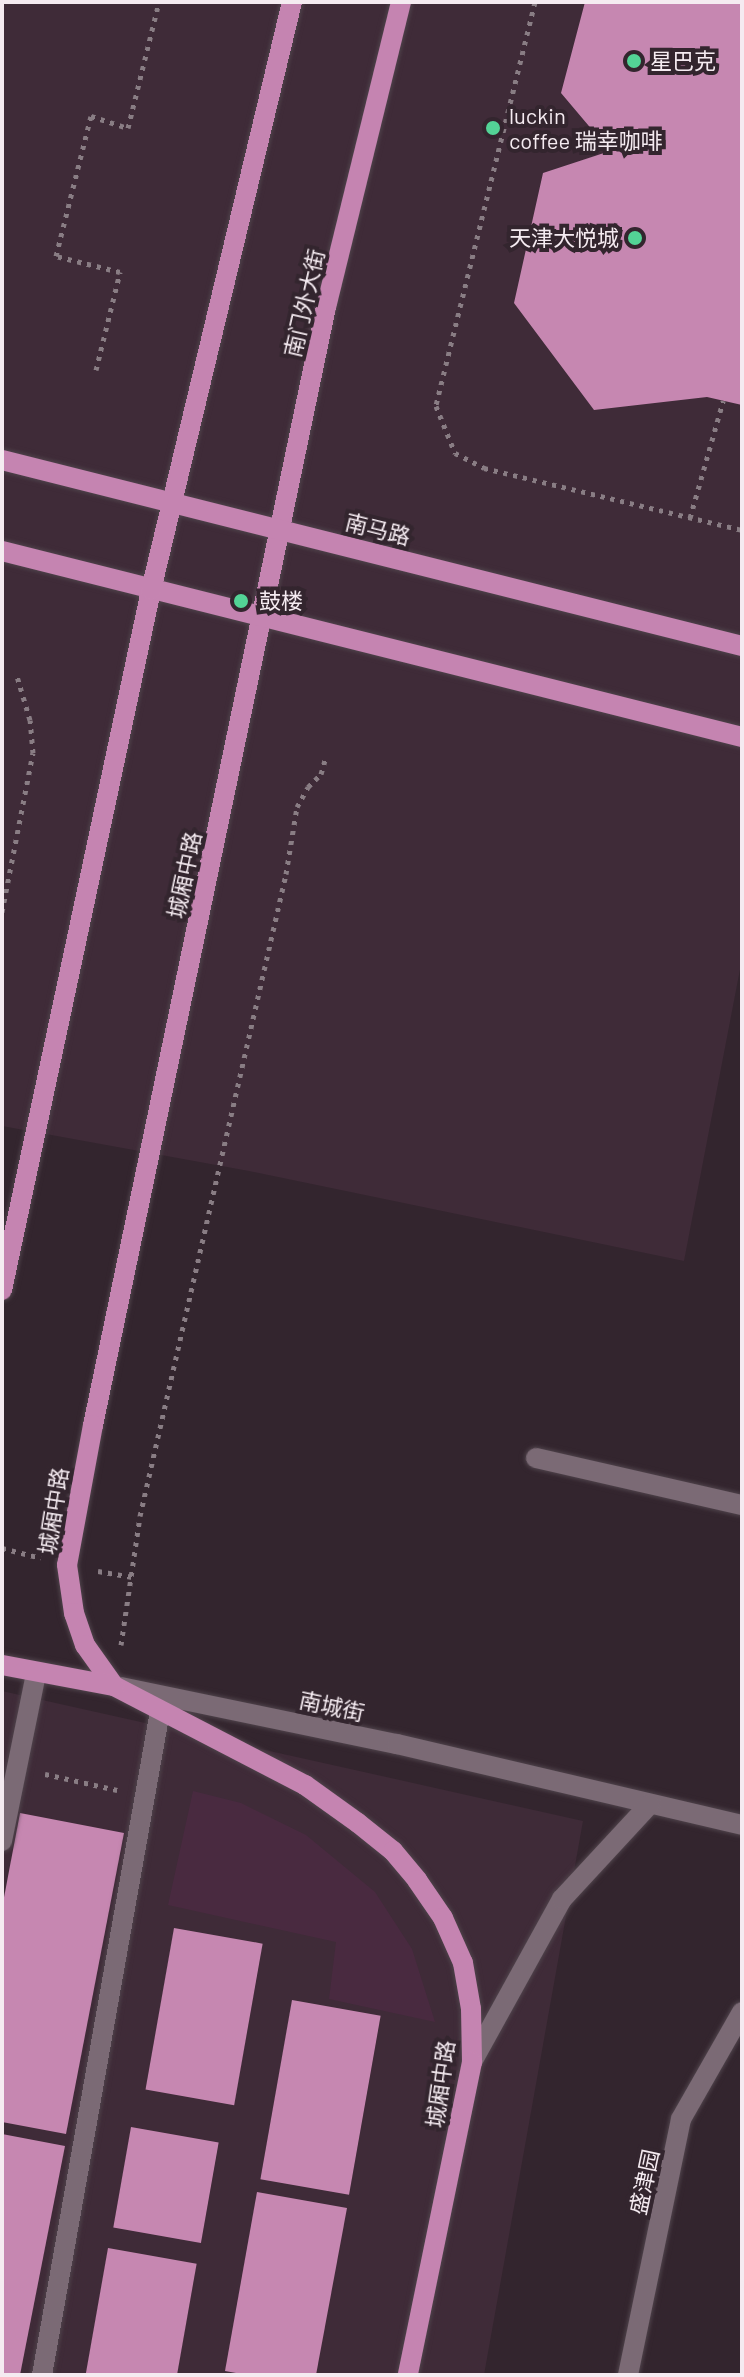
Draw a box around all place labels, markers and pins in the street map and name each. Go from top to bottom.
place label: 星巴克 [650,48,716,74]
marker: 星巴克 [625,52,643,70]
place label: luckin coffee 瑞幸咖啡 [509,102,663,154]
marker: luckin coffee 瑞幸咖啡 [484,119,502,137]
place label: 天津大悦城 [509,225,619,251]
marker: 天津大悦城 [626,229,644,247]
place label: 鼓楼 [259,588,303,614]
marker: 鼓楼 [230,590,252,612]

